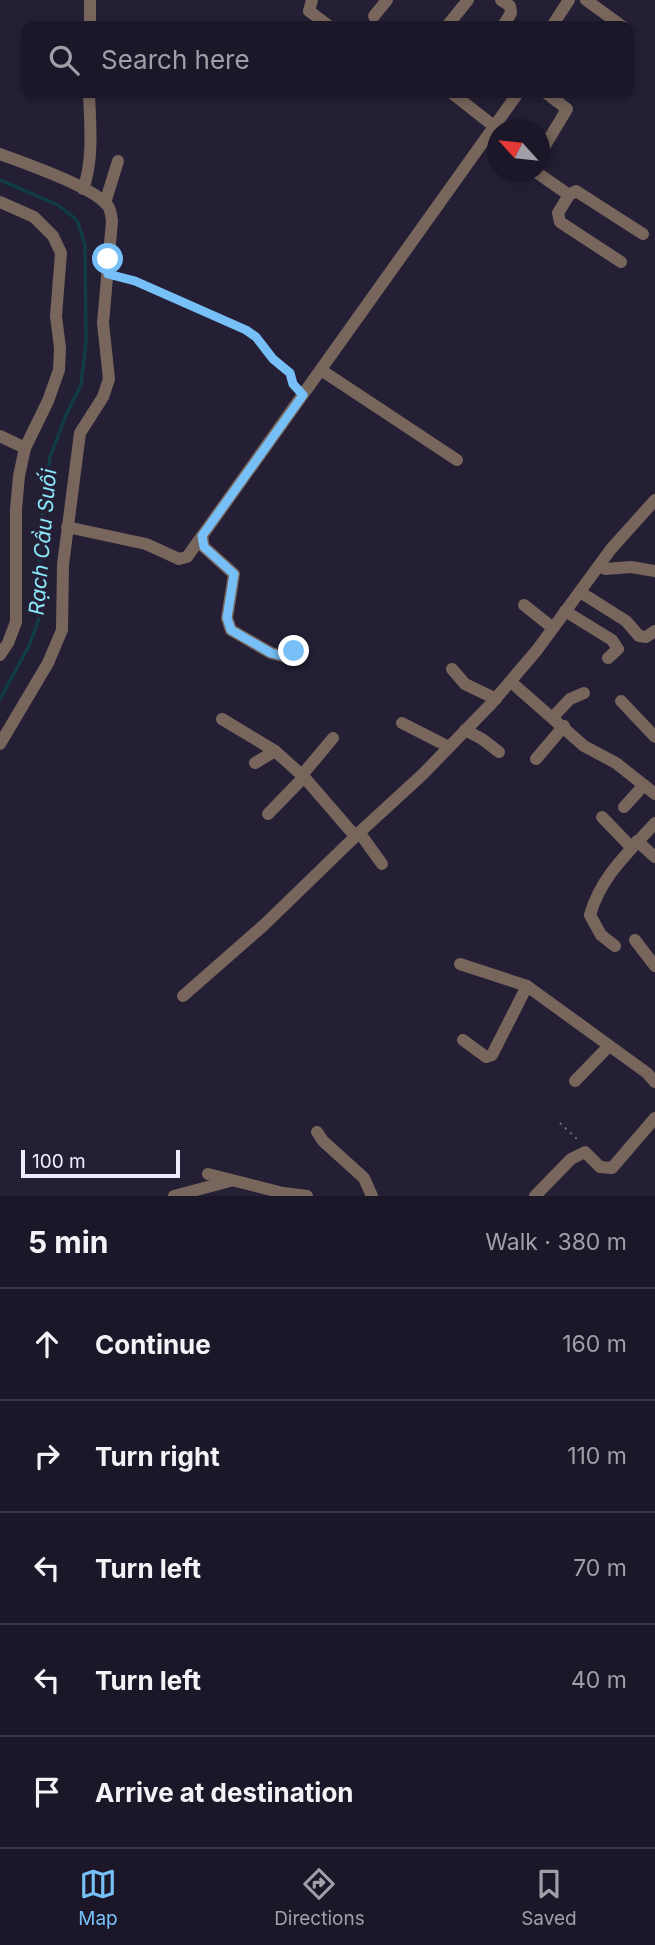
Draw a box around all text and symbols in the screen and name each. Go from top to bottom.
search box [21,21,634,98]
icon: search [45,41,83,79]
text: Search here [101,44,250,75]
north arrow [487,119,550,182]
route start [92,243,123,274]
water label: Rạch Cầu Suối [24,467,61,616]
route end [278,635,309,666]
scale bar [21,1147,180,1179]
text: 100 m [32,1150,86,1173]
text: 5 min [28,1224,108,1260]
text: Walk · 380 m [485,1228,627,1256]
icon: ahead [28,1325,66,1363]
text: Continue [95,1329,211,1360]
text: 160 m [562,1330,627,1358]
icon: right [28,1437,66,1475]
text: Turn right [95,1441,220,1472]
text: 110 m [567,1442,627,1470]
icon: left [28,1549,66,1587]
text: Turn left [95,1553,201,1584]
text: 70 m [573,1554,627,1582]
icon: left [28,1661,66,1699]
text: Turn left [95,1665,201,1696]
text: 40 m [571,1666,627,1694]
icon: arrive [28,1773,66,1811]
text: Arrive at destination [95,1777,354,1808]
tab: Map [78,1865,118,1930]
tab: Directions [274,1865,365,1930]
tab: Saved [521,1865,577,1930]

